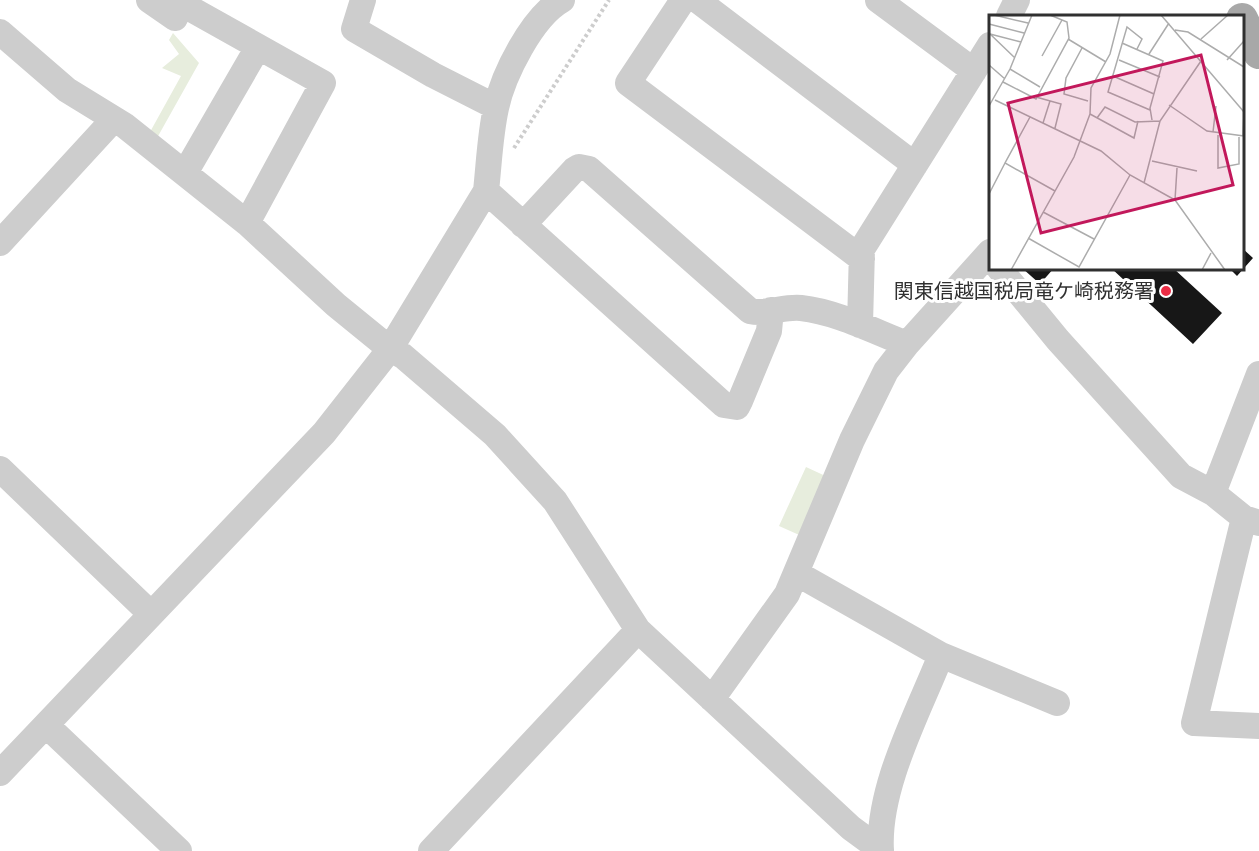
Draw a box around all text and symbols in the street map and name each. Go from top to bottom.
inset map [989,15,1244,270]
place label: 関東信越国税局竜ケ崎税務署 [894,279,1154,303]
marker: 関東信越国税局竜ケ崎税務署 [1159,284,1173,298]

